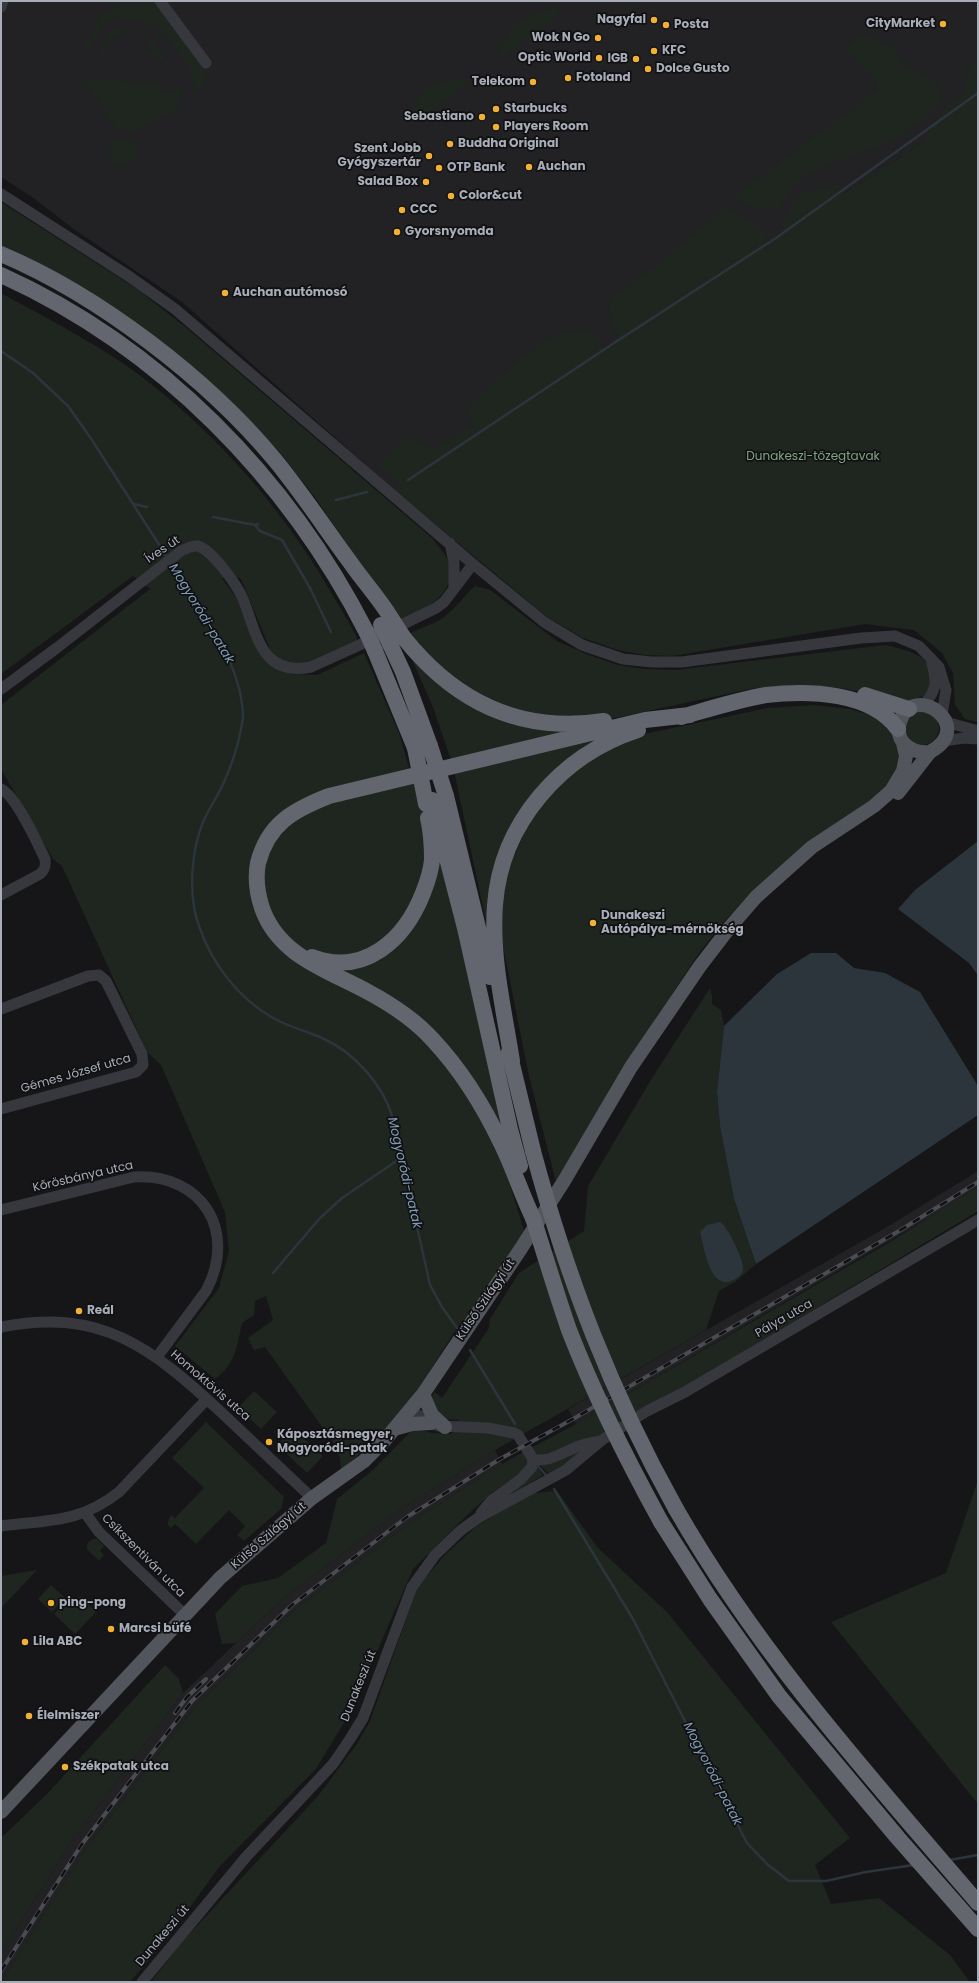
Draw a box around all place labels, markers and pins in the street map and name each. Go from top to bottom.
place label: Nagyfal [597,13,646,27]
marker: Nagyfal [649,15,659,25]
place label: CityMarket [866,17,935,31]
place label: Posta [674,18,709,32]
marker: CityMarket [938,19,948,29]
marker: Posta [661,20,671,30]
place label: Wok N Go [531,31,590,45]
marker: Wok N Go [593,33,603,43]
place label: KFC [662,44,686,58]
marker: KFC [649,46,659,56]
place label: Optic World [518,51,591,65]
place label: IGB [607,52,628,66]
marker: Optic World [594,53,604,63]
marker: IGB [631,54,641,64]
place label: Dolce Gusto [656,62,730,76]
marker: Dolce Gusto [643,64,653,74]
place label: Fotoland [576,71,631,85]
marker: Fotoland [563,73,573,83]
place label: Telekom [472,75,525,89]
marker: Telekom [528,77,538,87]
place label: Starbucks [504,102,567,116]
marker: Starbucks [491,104,501,114]
place label: Sebastiano [404,110,474,124]
marker: Sebastiano [477,112,487,122]
place label: Players Room [504,120,588,134]
marker: Players Room [491,122,501,132]
place label: Buddha Original [458,137,559,151]
marker: Buddha Original [445,139,455,149]
place label: Szent Jobb Gyógyszertár [338,142,421,170]
marker: Szent Jobb Gyógyszertár [424,151,434,161]
place label: Auchan [537,160,586,174]
place label: OTP Bank [447,161,505,175]
marker: Auchan [524,162,534,172]
marker: OTP Bank [434,163,444,173]
place label: Salad Box [357,175,418,189]
marker: Salad Box [421,177,431,187]
place label: Color&cut [459,189,522,203]
marker: Color&cut [446,191,456,201]
place label: CCC [410,203,437,217]
marker: CCC [397,205,407,215]
place label: Gyorsnyomda [405,225,494,239]
marker: Gyorsnyomda [392,227,402,237]
place label: Auchan autómosó [233,286,348,300]
marker: Auchan autómosó [220,288,230,298]
place label: Dunakeszi Autópálya-mérnökség [601,909,744,937]
marker: Dunakeszi Autópálya-mérnökség [588,918,598,928]
place label: Reál [87,1304,114,1318]
marker: Reál [74,1306,84,1316]
place label: Káposztásmegyer, Mogyoródi-patak [277,1428,393,1456]
marker: Káposztásmegyer, Mogyoródi-patak [264,1437,274,1447]
place label: ping-pong [59,1596,126,1610]
marker: ping-pong [46,1598,56,1608]
place label: Marcsi büfé [119,1622,191,1636]
marker: Marcsi büfé [106,1624,116,1634]
place label: Lila ABC [33,1635,82,1649]
marker: Lila ABC [20,1637,30,1647]
place label: Élelmiszer [37,1709,99,1723]
marker: Élelmiszer [24,1711,34,1721]
place label: Székpatak utca [73,1760,169,1774]
marker: Székpatak utca [60,1762,70,1772]

